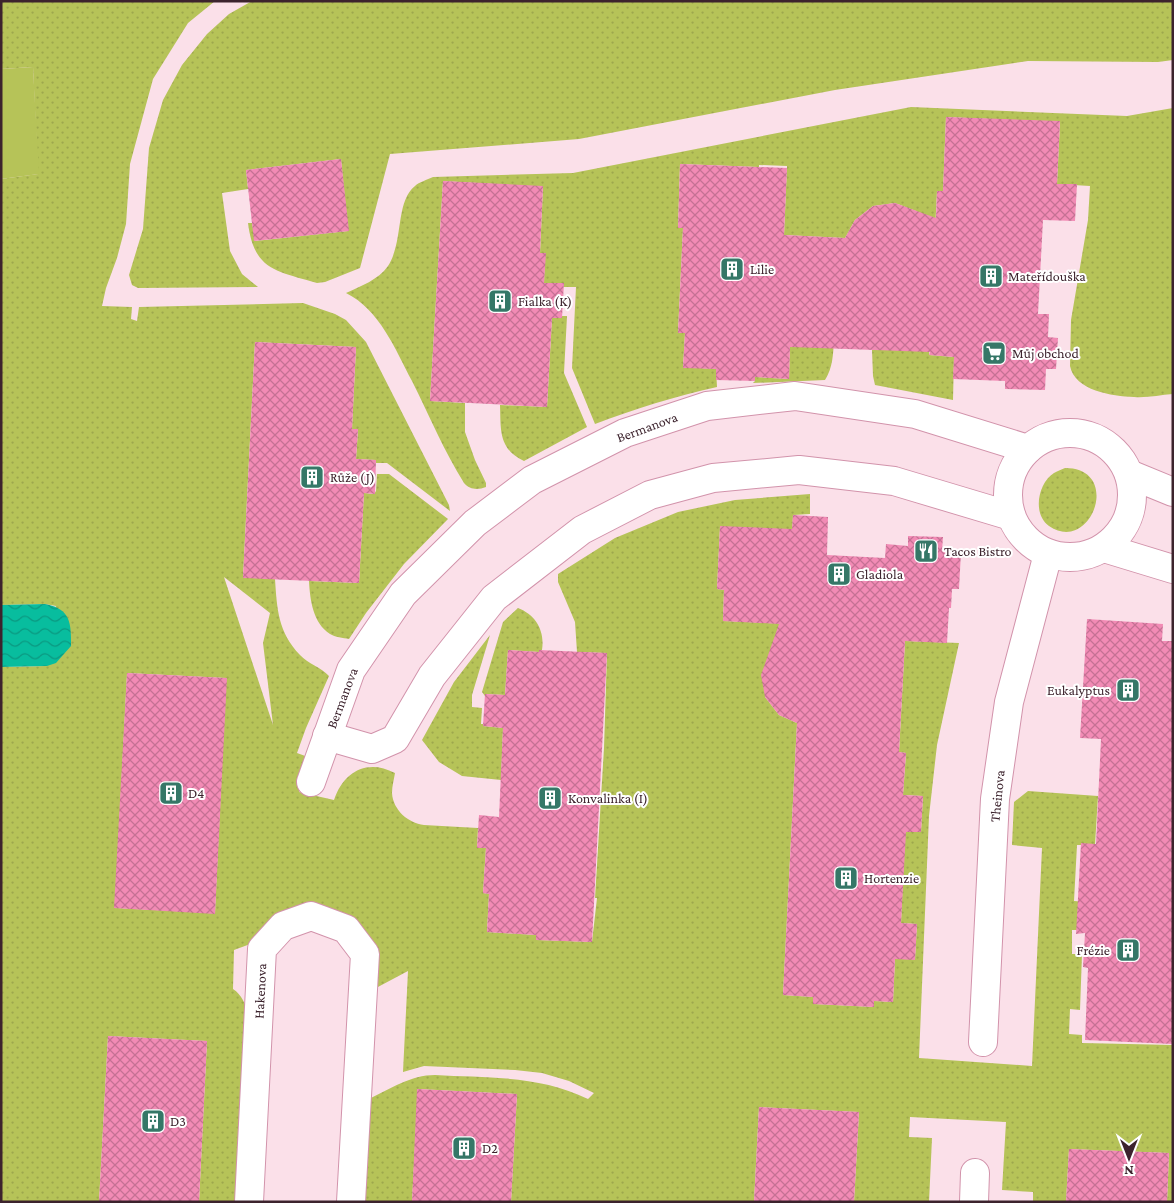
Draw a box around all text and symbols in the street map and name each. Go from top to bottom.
building icon: Lilie [719,256,745,282]
place label: Lilie [750,261,774,277]
building icon: Mateřídouška [978,263,1004,289]
place label: Mateřídouška [1008,268,1086,284]
building icon: Fialka (K) [487,288,513,314]
place label: Fialka (K) [518,293,572,310]
supermarket icon: Můj obchod [981,340,1007,366]
place label: Můj obchod [1012,345,1079,362]
street label: Bermanova [614,408,680,445]
building icon: Růže (J) [299,464,325,490]
place label: Růže (J) [330,469,375,486]
restaurant icon: Tacos Bistro [913,538,939,564]
place label: Tacos Bistro [944,543,1012,559]
building icon: Gladiola [826,561,852,587]
place label: Gladiola [856,566,904,582]
street label: Bermanova [323,665,361,731]
building icon: Eukalyptus [1115,677,1141,703]
place label: Eukalyptus [1047,682,1110,698]
street label: Theinova [986,769,1008,823]
building icon: D4 [158,780,184,806]
place label: D4 [188,785,204,801]
building icon: Konvalinka (I) [537,785,563,811]
place label: Konvalinka (I) [568,790,648,807]
building icon: Hortenzie [833,865,859,891]
place label: Hortenzie [864,870,919,886]
building icon: Frézie [1115,937,1141,963]
place label: Frézie [1077,942,1110,958]
street label: Hakenova [251,962,269,1019]
building icon: D3 [140,1108,166,1134]
place label: D3 [170,1113,186,1129]
north arrow [1104,1133,1154,1183]
building icon: D2 [451,1135,477,1161]
place label: D2 [482,1140,498,1156]
text: N [1124,1163,1134,1179]

